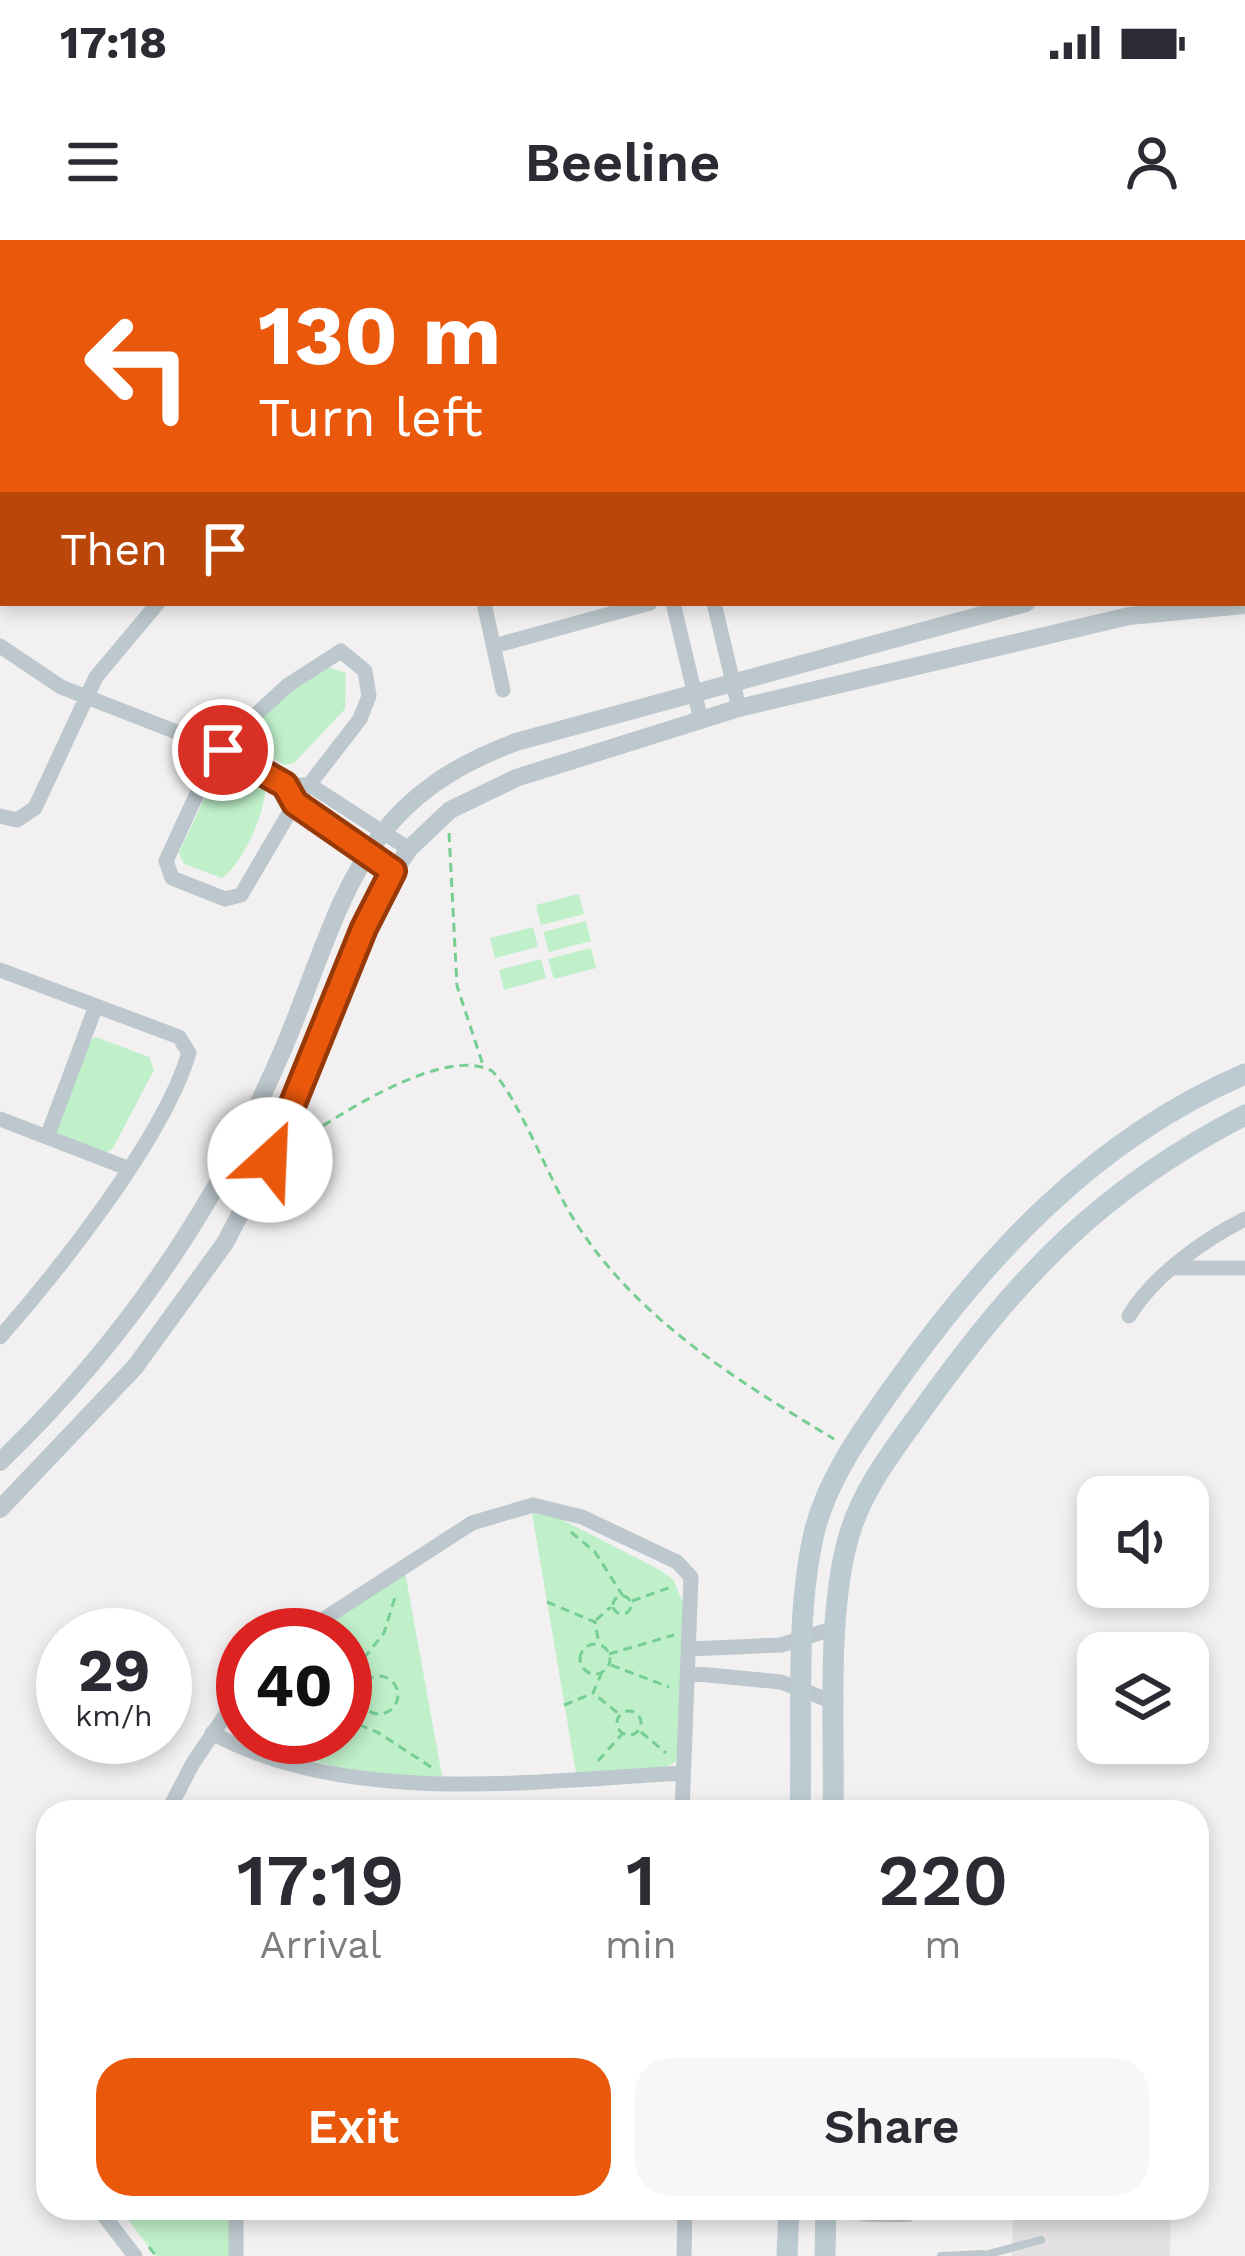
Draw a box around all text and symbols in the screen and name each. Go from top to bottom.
text: 17:18 [60,16,167,69]
icon: menu [60,129,126,195]
icon: person [1119,129,1185,195]
text: Beeline [525,131,720,194]
text: 130 m [258,286,501,384]
icon: left [60,288,216,444]
text: Turn left [258,386,483,449]
icon: arrive [192,516,258,582]
text: Then [60,523,168,576]
pin [172,699,274,801]
icon: arrive [190,717,256,783]
position arrow [207,1097,333,1223]
map controls [1077,1476,1209,1764]
button: sound [1077,1476,1209,1608]
speed limit sign: 40 [216,1608,372,1764]
button: layers [1077,1632,1209,1764]
text: 29 [78,1635,150,1706]
text: km/h [75,1698,153,1733]
text: 17:19 [237,1838,404,1922]
text: 1 [626,1838,656,1922]
text: 220 [877,1838,1008,1922]
text: Arrival [260,1922,381,1967]
text: min [605,1922,677,1967]
text: m [924,1922,961,1967]
button: Exit [96,2058,611,2196]
button: Share [635,2058,1149,2196]

